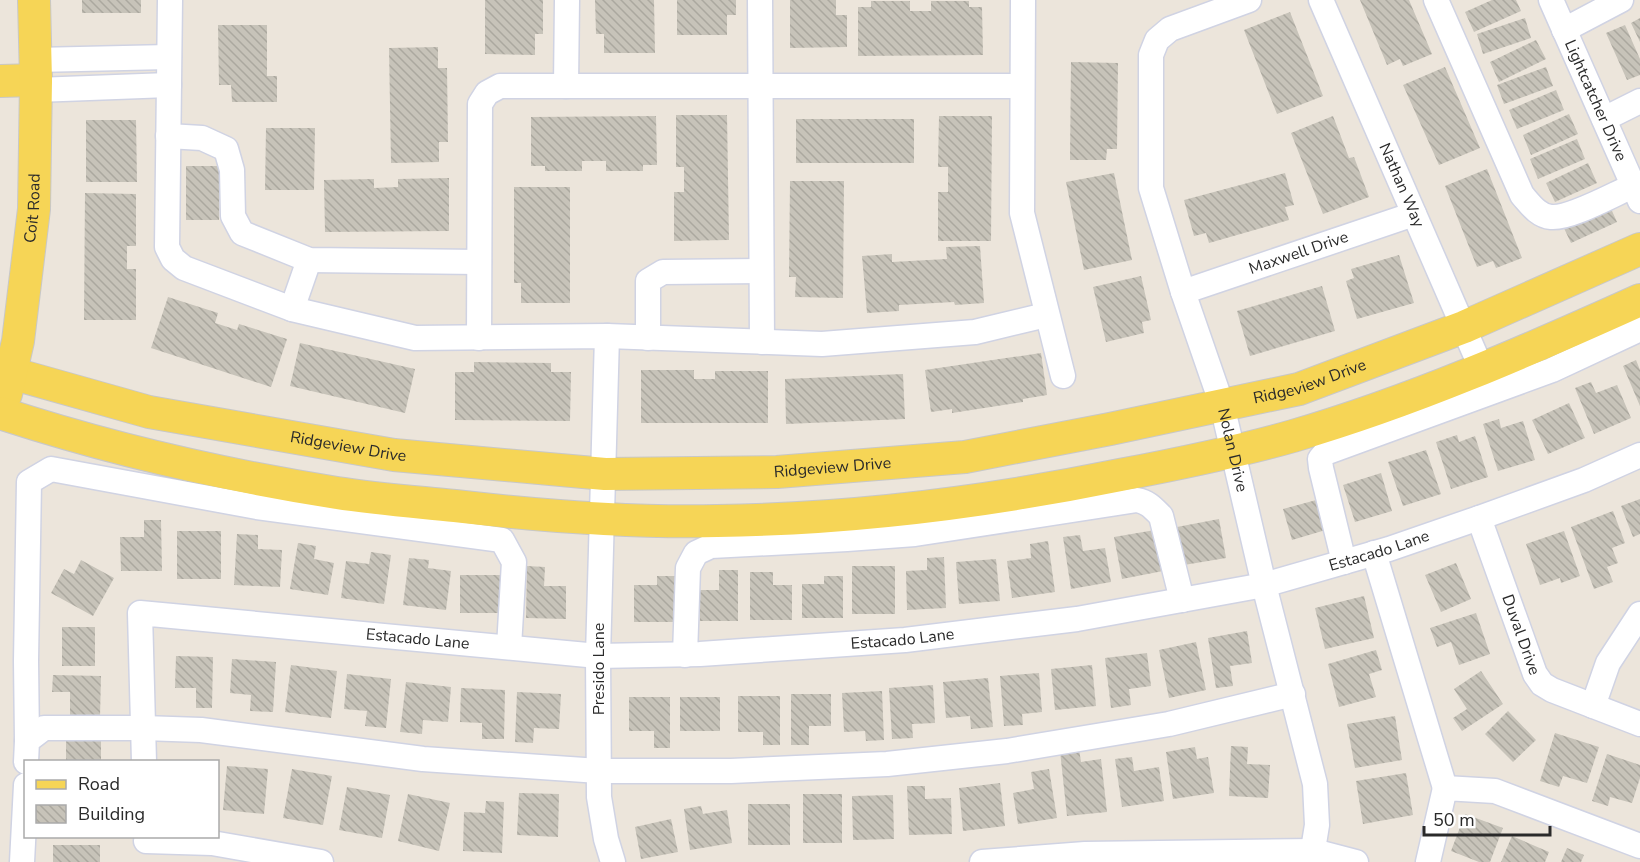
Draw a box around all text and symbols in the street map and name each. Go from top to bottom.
street label: Lightcatcher Drive [1559,36,1632,165]
street label: Nathan Way [1374,140,1430,232]
street label: Coit Road [19,173,46,244]
street label: Maxwell Drive [1246,226,1351,280]
street label: Ridgeview Drive [1251,354,1369,409]
street label: Nolan Drive [1212,406,1253,494]
street label: Ridgeview Drive [288,426,407,467]
street label: Ridgeview Drive [773,452,892,483]
street label: Estacado Lane [1326,525,1432,577]
street label: Duval Drive [1496,591,1545,678]
street label: Estacado Lane [365,623,470,655]
street label: Presido Lane [588,623,610,715]
street label: Estacado Lane [850,623,955,655]
legend [24,760,219,838]
text: Road [78,772,120,796]
scale bar [1424,799,1550,837]
text: Building [78,802,145,826]
text: 50 m [1433,808,1475,832]

